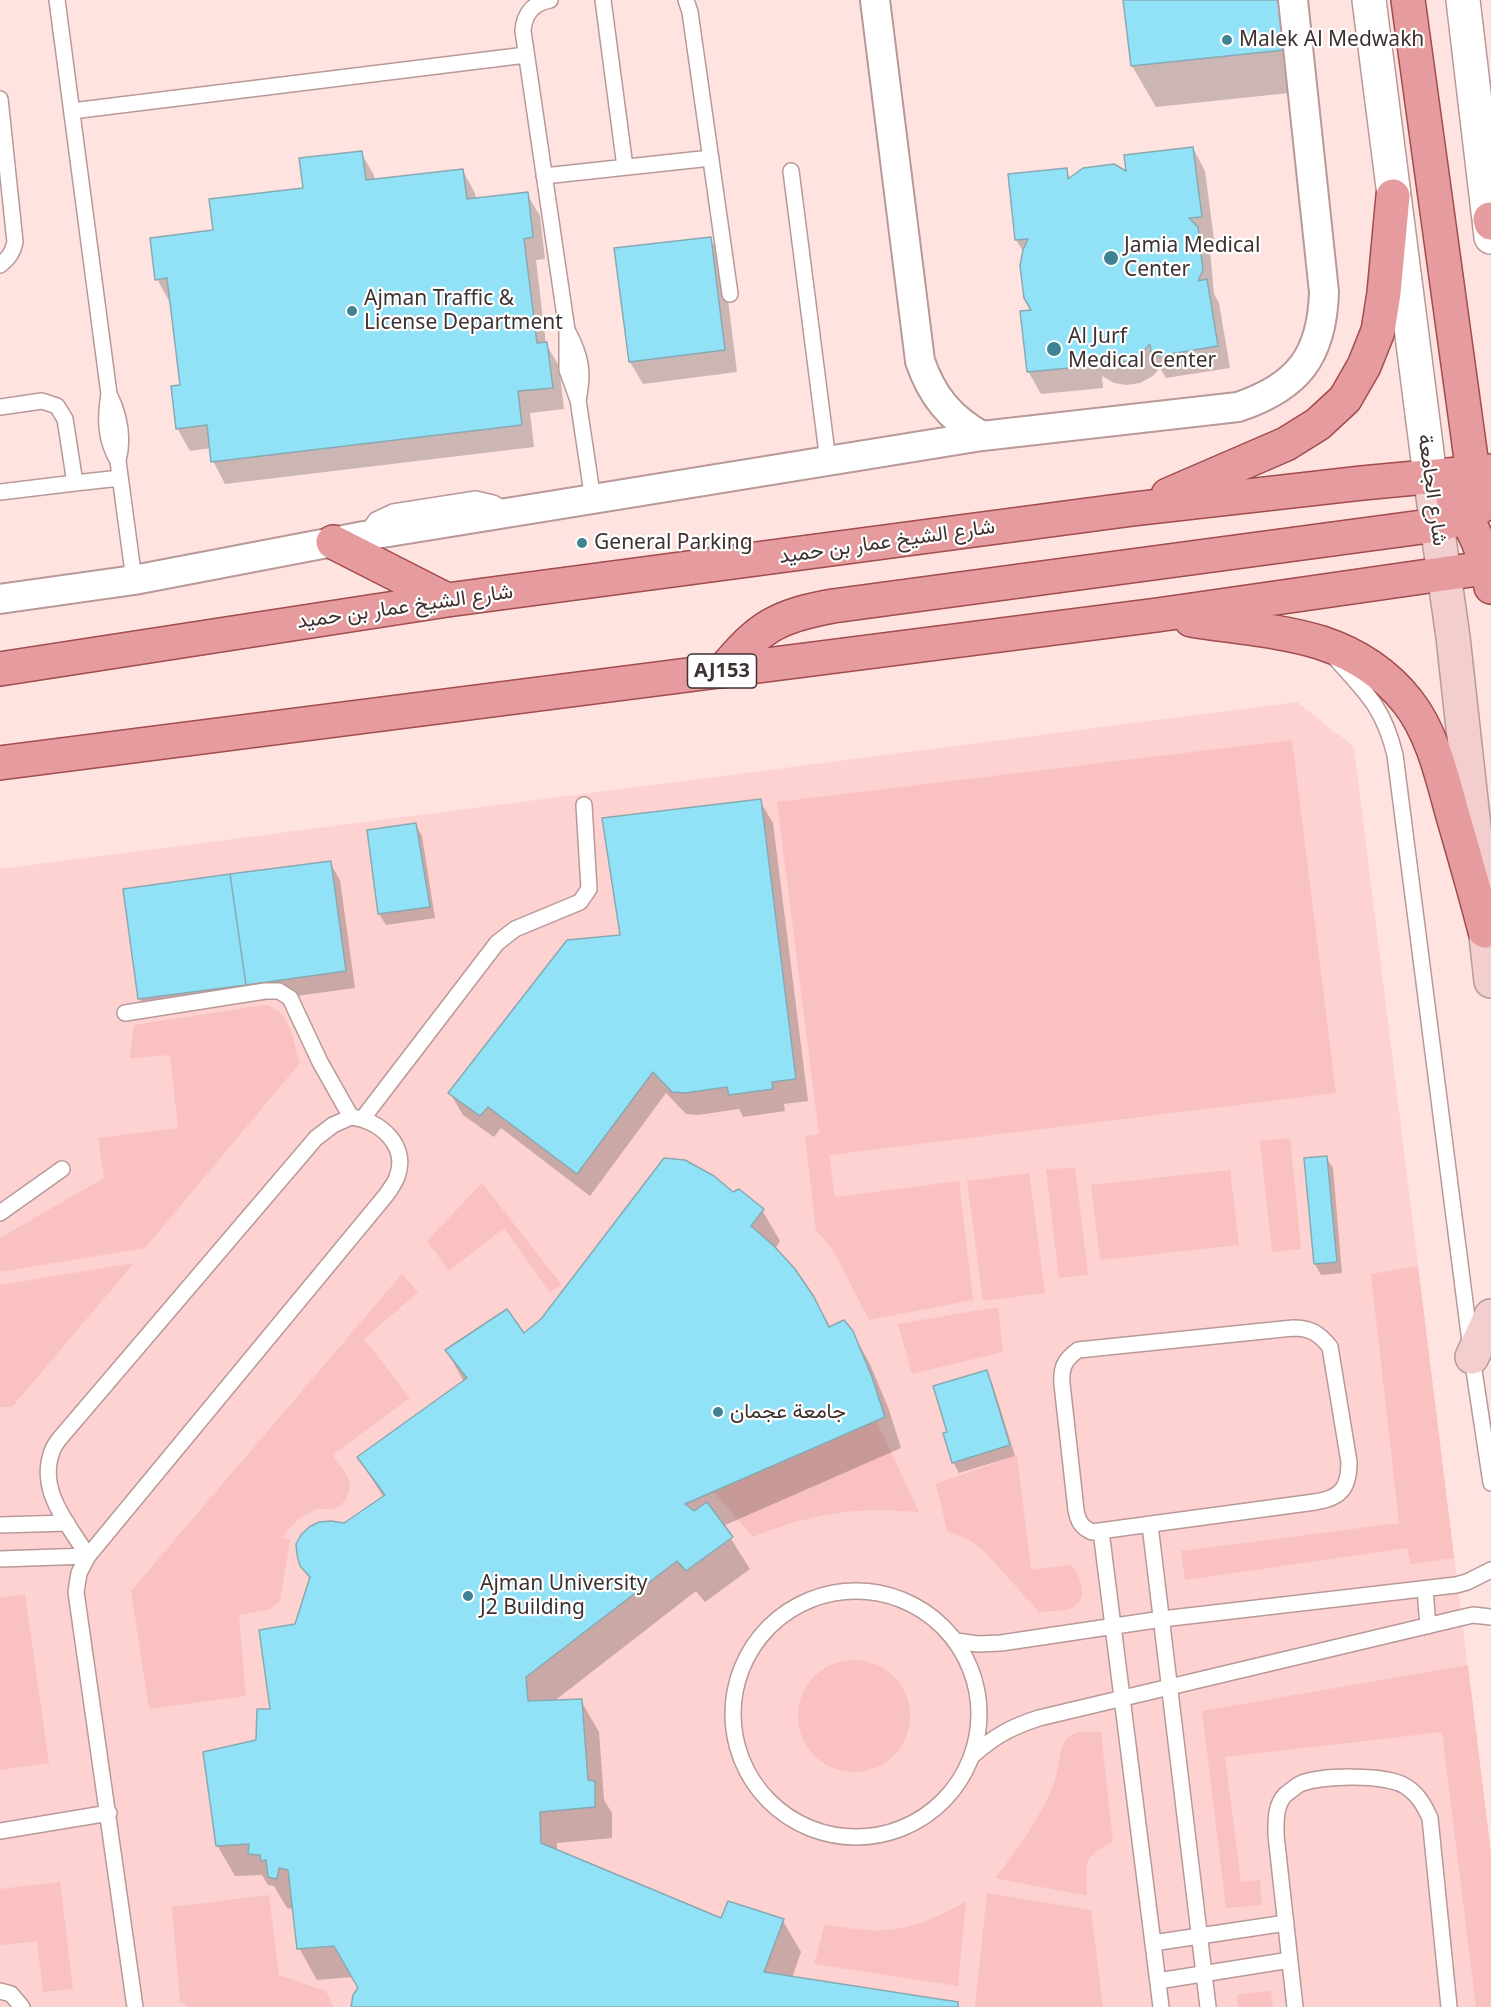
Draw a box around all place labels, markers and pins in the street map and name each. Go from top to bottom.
place label: Malek Al Medwakh [1239,27,1424,53]
marker: Malek Al Medwakh [1220,33,1234,47]
place label: Jamia Medical Center [1124,233,1260,283]
marker: Jamia Medical Center [1102,249,1120,267]
place label: Ajman Traffic & License Department [364,286,563,336]
marker: Ajman Traffic & License Department [345,304,359,318]
place label: Al Jurf Medical Center [1068,324,1216,374]
marker: Al Jurf Medical Center [1045,340,1063,358]
place label: General Parking [594,530,753,556]
marker: General Parking [575,536,589,550]
place label: جامعة عجمان [730,1399,846,1425]
marker: جامعة عجمان [711,1405,725,1419]
place label: Ajman University J2 Building [480,1571,647,1621]
marker: Ajman University J2 Building [461,1589,475,1603]

